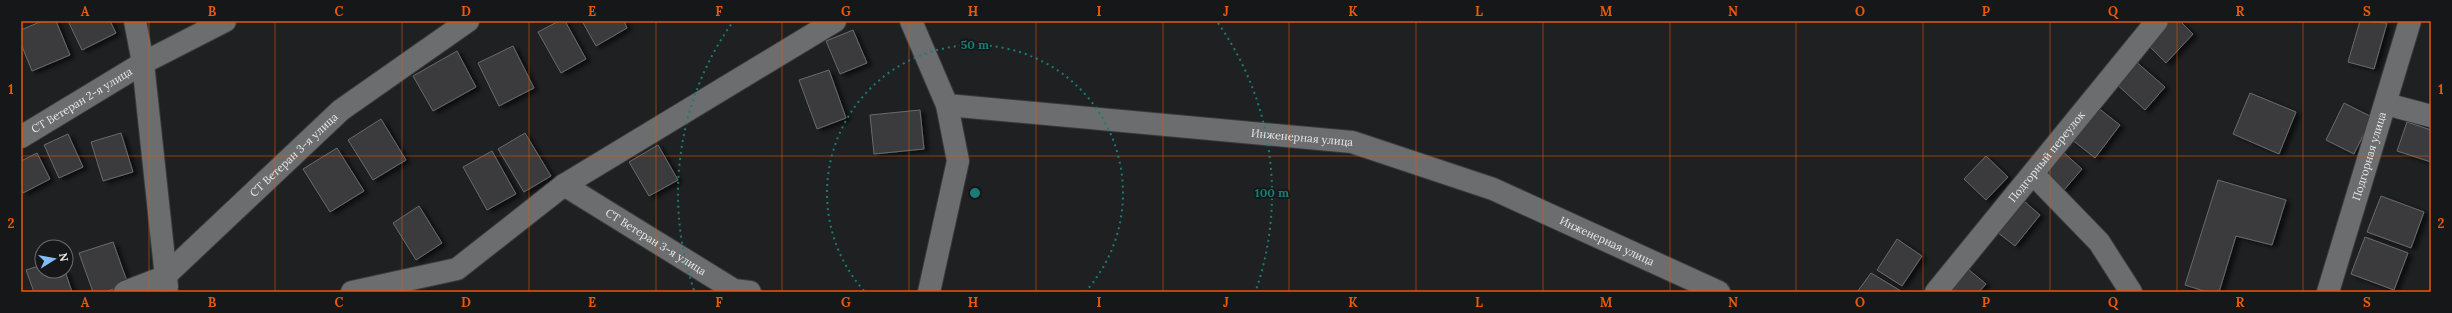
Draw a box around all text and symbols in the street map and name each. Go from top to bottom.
text: A [81,3,90,20]
text: B [208,3,217,20]
text: C [335,3,344,20]
text: D [461,3,471,20]
text: E [588,3,596,20]
text: F [715,3,723,20]
text: G [841,3,851,20]
text: H [968,3,978,20]
text: I [1096,3,1102,20]
text: J [1223,3,1229,20]
text: K [1348,3,1358,20]
text: L [1475,3,1483,20]
text: M [1600,3,1613,20]
text: N [1728,3,1738,20]
text: O [1855,3,1865,20]
text: P [1982,3,1991,20]
text: Q [2108,3,2119,20]
text: R [2236,3,2245,20]
text: S [2363,3,2371,20]
text: 50 m [961,37,989,52]
street label: СТ Ветеран 2-я улица [29,64,135,136]
text: 1 [8,81,14,98]
text: 1 [2438,81,2444,98]
street label: Подгорный переулок [2005,108,2088,205]
street label: СТ Ветеран 3-я улица [247,110,341,200]
street label: Подгорная улица [2349,110,2389,202]
street label: Инженерная улица [1250,126,1354,149]
text: 100 m [1255,185,1289,200]
centre of rings [968,186,982,200]
street label: СТ Ветеран 3-я улица [603,205,709,278]
street label: Инженерная улица [1558,213,1657,269]
text: 2 [8,215,15,232]
text: 2 [2438,215,2445,232]
north arrow [34,239,74,279]
text: N [56,252,72,263]
text: A [81,294,90,311]
text: B [208,294,217,311]
text: C [335,294,344,311]
text: D [461,294,471,311]
text: E [588,294,596,311]
text: F [715,294,723,311]
text: G [841,294,851,311]
text: H [968,294,978,311]
text: I [1096,294,1102,311]
text: J [1223,294,1229,311]
text: K [1348,294,1358,311]
text: L [1475,294,1483,311]
text: M [1600,294,1613,311]
text: N [1728,294,1738,311]
text: O [1855,294,1865,311]
text: P [1982,294,1991,311]
text: Q [2108,294,2119,311]
text: R [2236,294,2245,311]
text: S [2363,294,2371,311]

